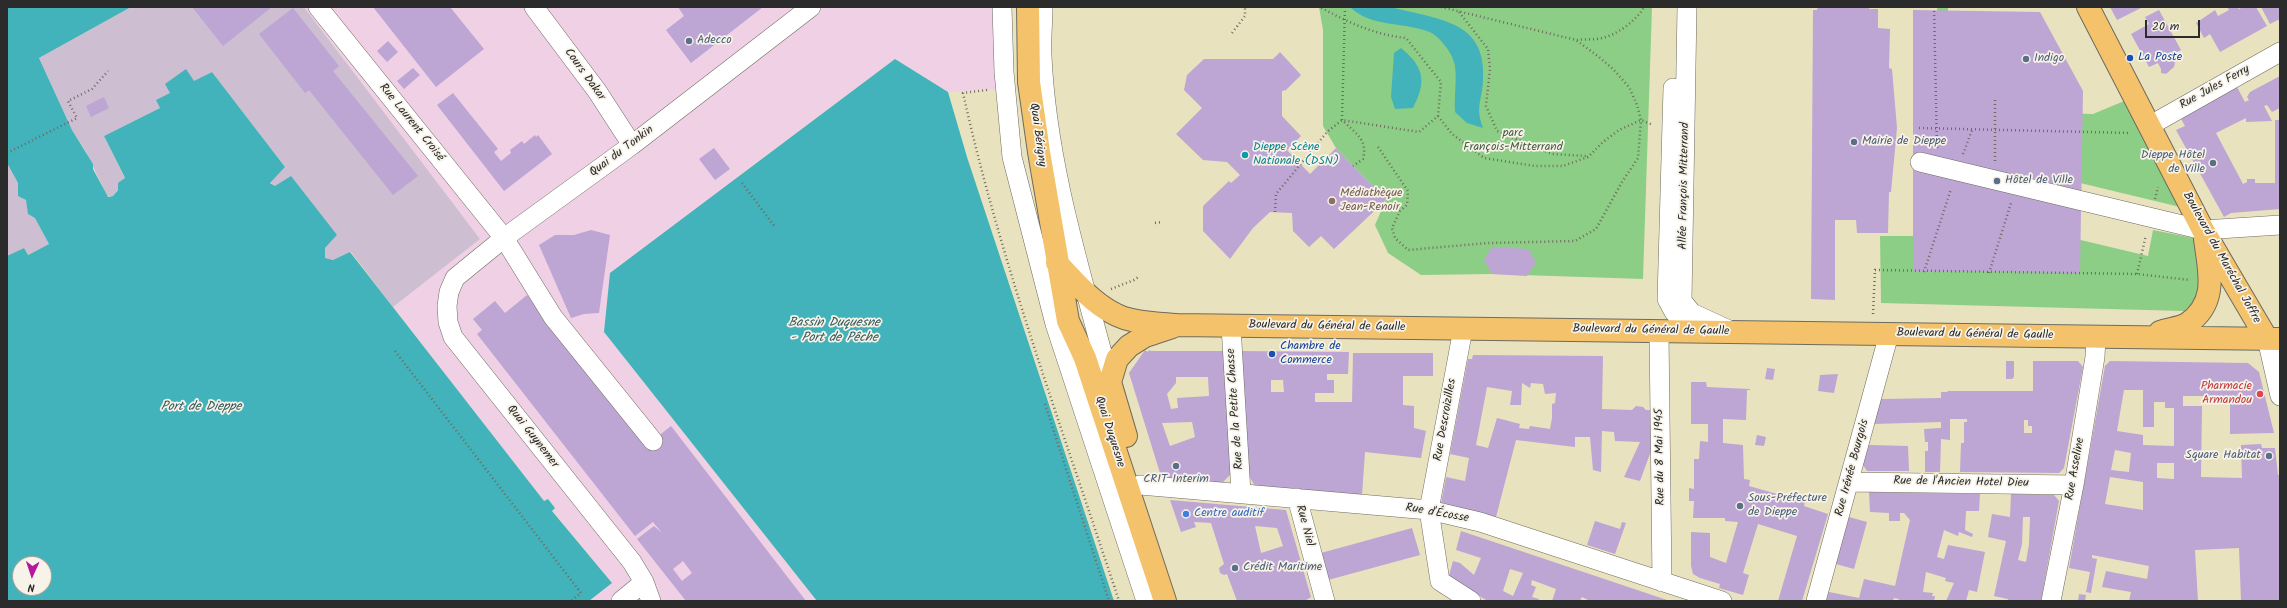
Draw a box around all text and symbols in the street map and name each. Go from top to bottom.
scale bar [2147,12,2202,38]
text: 20 m [2152,17,2179,36]
place label: Adecco [697,34,732,48]
marker: Adecco [684,36,694,46]
street label: Cours Dakar [560,46,608,104]
place label: La Poste [2138,51,2182,65]
place label: Indigo [2034,52,2064,66]
marker: La Poste [2125,53,2135,63]
marker: Indigo [2021,54,2031,64]
street label: Rue Jules Ferry [2177,63,2253,113]
street label: Rue Laurent Croisé [375,81,447,165]
street label: Quai Bérigny [1025,102,1049,168]
street label: Allée François Mitterrand [1677,122,1693,250]
street label: Quai du Tonkin [587,123,657,181]
park label: parc François-Mitterrand [1463,127,1563,155]
place label: Mairie de Dieppe [1862,135,1946,149]
marker: Mairie de Dieppe [1849,137,1859,147]
place label: Dieppe Scène Nationale (DSN) [1253,141,1339,169]
place label: Dieppe Hôtel de Ville [2141,149,2205,177]
marker: Dieppe Scène Nationale (DSN) [1240,150,1250,160]
marker: Dieppe Hôtel de Ville [2208,158,2218,168]
place label: Hôtel de Ville [2005,174,2073,188]
marker: Hôtel de Ville [1992,176,2002,186]
place label: Médiathèque Jean-Renoir [1340,187,1402,215]
street label: Boulevard du Maréchal Joffre [2179,190,2263,326]
marker: Médiathèque Jean-Renoir [1327,196,1337,206]
water label: Bassin Duquesne - Port de Pêche [788,316,880,347]
street label: Boulevard du Général de Gaulle [1248,318,1406,336]
street label: Boulevard du Général de Gaulle [1572,322,1730,340]
street label: Boulevard du Général de Gaulle [1896,326,2054,344]
place label: Chambre de Commerce [1280,340,1341,368]
street label: Rue de la Petite Chasse [1225,348,1247,470]
marker: Chambre de Commerce [1267,349,1277,359]
street label: Rue Descroizilles [1432,378,1460,462]
place label: Pharmacie Armandou [2201,380,2252,408]
marker: Pharmacie Armandou [2255,389,2265,399]
street label: Quai Duquesne [1091,395,1127,469]
water label: Port de Dieppe [161,400,241,416]
street label: Quai Guynemer [503,403,561,471]
street label: Rue du 8 Mai 1945 [1653,408,1669,506]
street label: Rue Irénée Bourgois [1833,418,1873,518]
street label: Rue Asseline [2063,436,2089,502]
place label: Square Habitat [2186,449,2261,463]
marker: Square Habitat [2264,451,2274,461]
marker: CRIT Interim [1171,461,1181,471]
place label: CRIT Interim [1143,473,1209,487]
street label: Rue de l'Ancien Hotel Dieu [1893,475,2029,491]
place label: Sous-Préfecture de Dieppe [1748,492,1827,520]
street label: Rue d'Écosse [1404,501,1470,527]
marker: Sous-Préfecture de Dieppe [1735,501,1745,511]
street label: Rue Niel [1292,504,1316,548]
place label: Centre auditif [1194,507,1264,521]
marker: Centre auditif [1181,509,1191,519]
north arrow [12,556,52,596]
place label: Crédit Maritime [1243,561,1322,575]
marker: Crédit Maritime [1230,563,1240,573]
text: N [27,578,35,596]

